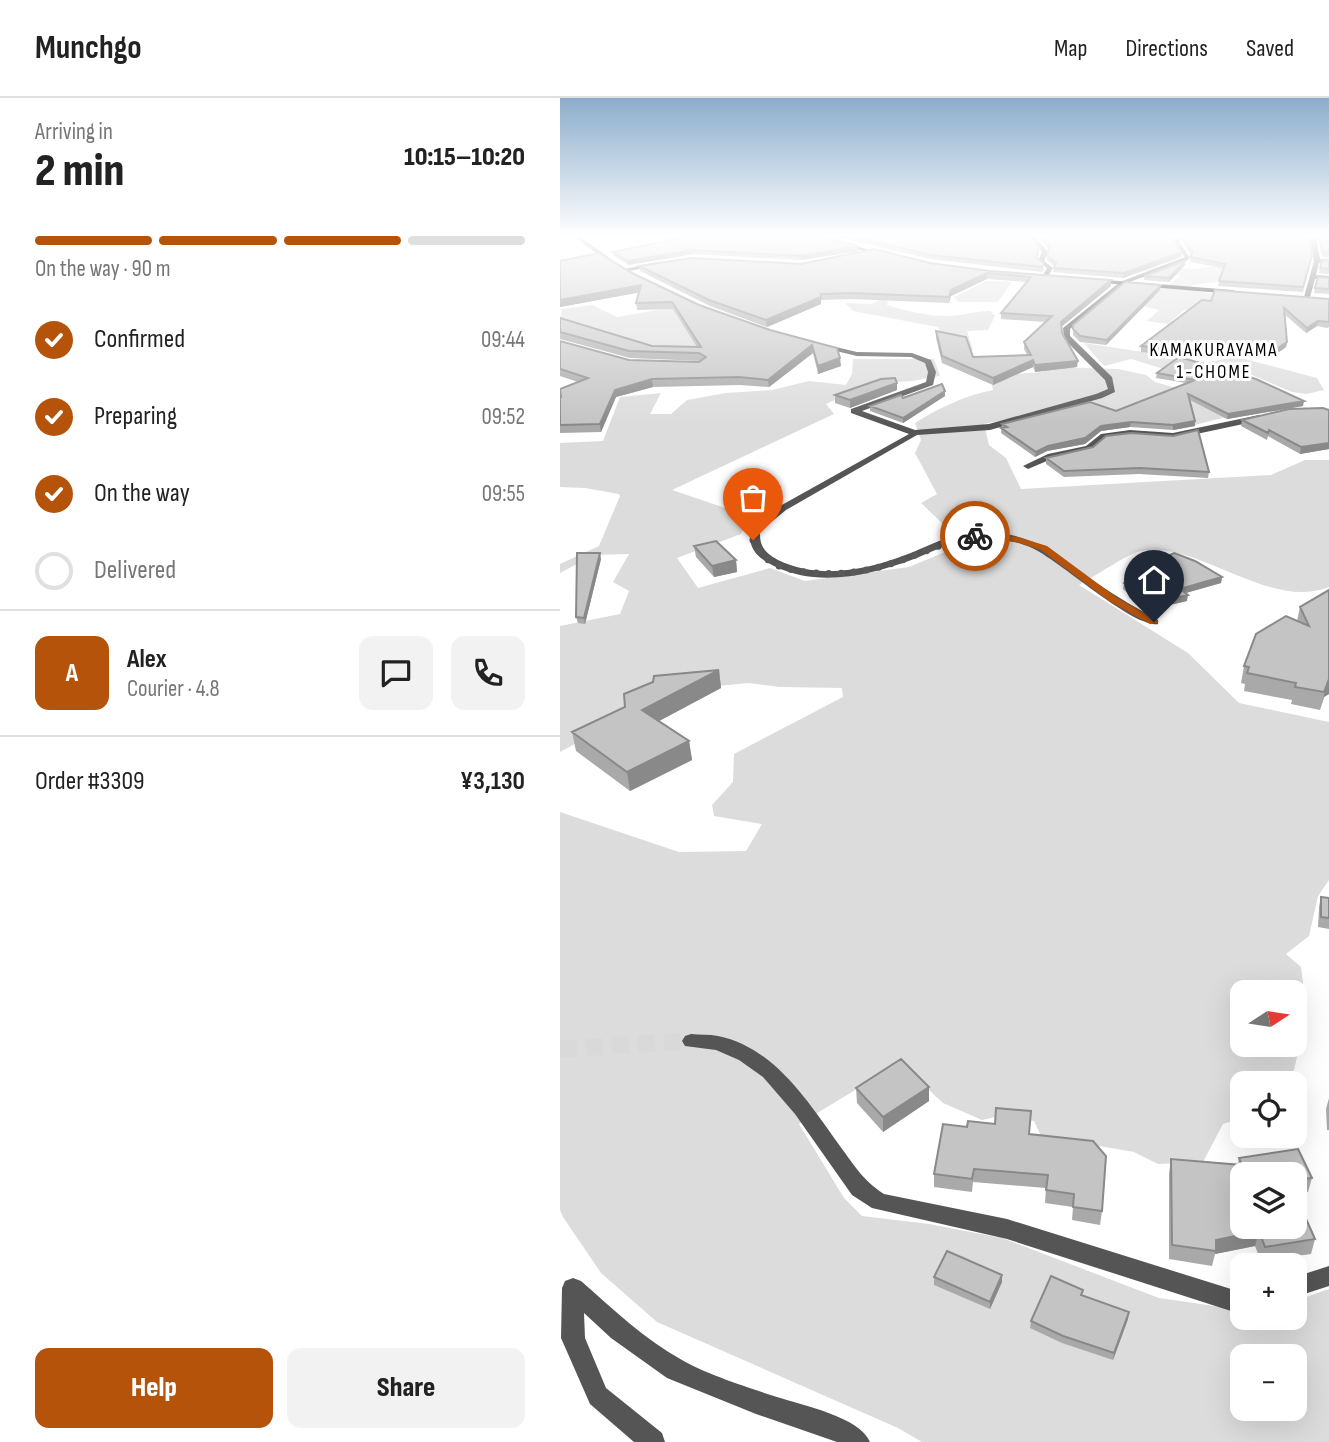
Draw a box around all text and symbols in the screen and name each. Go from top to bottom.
text: Munchgo [35,28,142,68]
text: Map [1054,34,1087,63]
text: Directions [1125,34,1208,63]
text: Saved [1246,34,1294,63]
text: Arriving in [35,118,113,146]
text: 10:15–10:20 [404,142,525,173]
text: 2 min [35,144,124,199]
text: On the way · 90 m [35,255,170,283]
icon: check [35,321,73,359]
text: Confirmed [94,324,185,355]
text: 09:44 [481,326,525,354]
district label: KAMAKURAYAMA 1-CHOME [1150,339,1278,384]
icon: check [35,398,73,436]
text: Preparing [94,401,177,432]
text: 09:52 [482,403,525,431]
pin [723,468,783,540]
icon: check [35,475,73,513]
text: On the way [94,478,190,509]
icon: bag [734,479,772,517]
text: 09:55 [482,480,525,508]
courier [940,501,1010,571]
icon: bike [956,517,994,555]
pin [1124,550,1184,622]
text: Delivered [94,555,176,586]
icon: home [1135,561,1173,599]
button: chat [359,636,433,710]
button: phone [451,636,525,710]
text: Alex [127,644,167,675]
text: A [66,658,78,689]
text: Courier · 4.8 [127,675,220,703]
text: Order #3309 [35,766,145,797]
text: ¥3,130 [460,766,525,797]
north arrow [1230,980,1307,1057]
map controls [1230,980,1307,1421]
button: locate [1230,1071,1307,1148]
button: layers [1230,1162,1307,1239]
button: + [1230,1253,1307,1330]
button: − [1230,1344,1307,1421]
button: Help [35,1348,273,1428]
button: Share [287,1348,525,1428]

